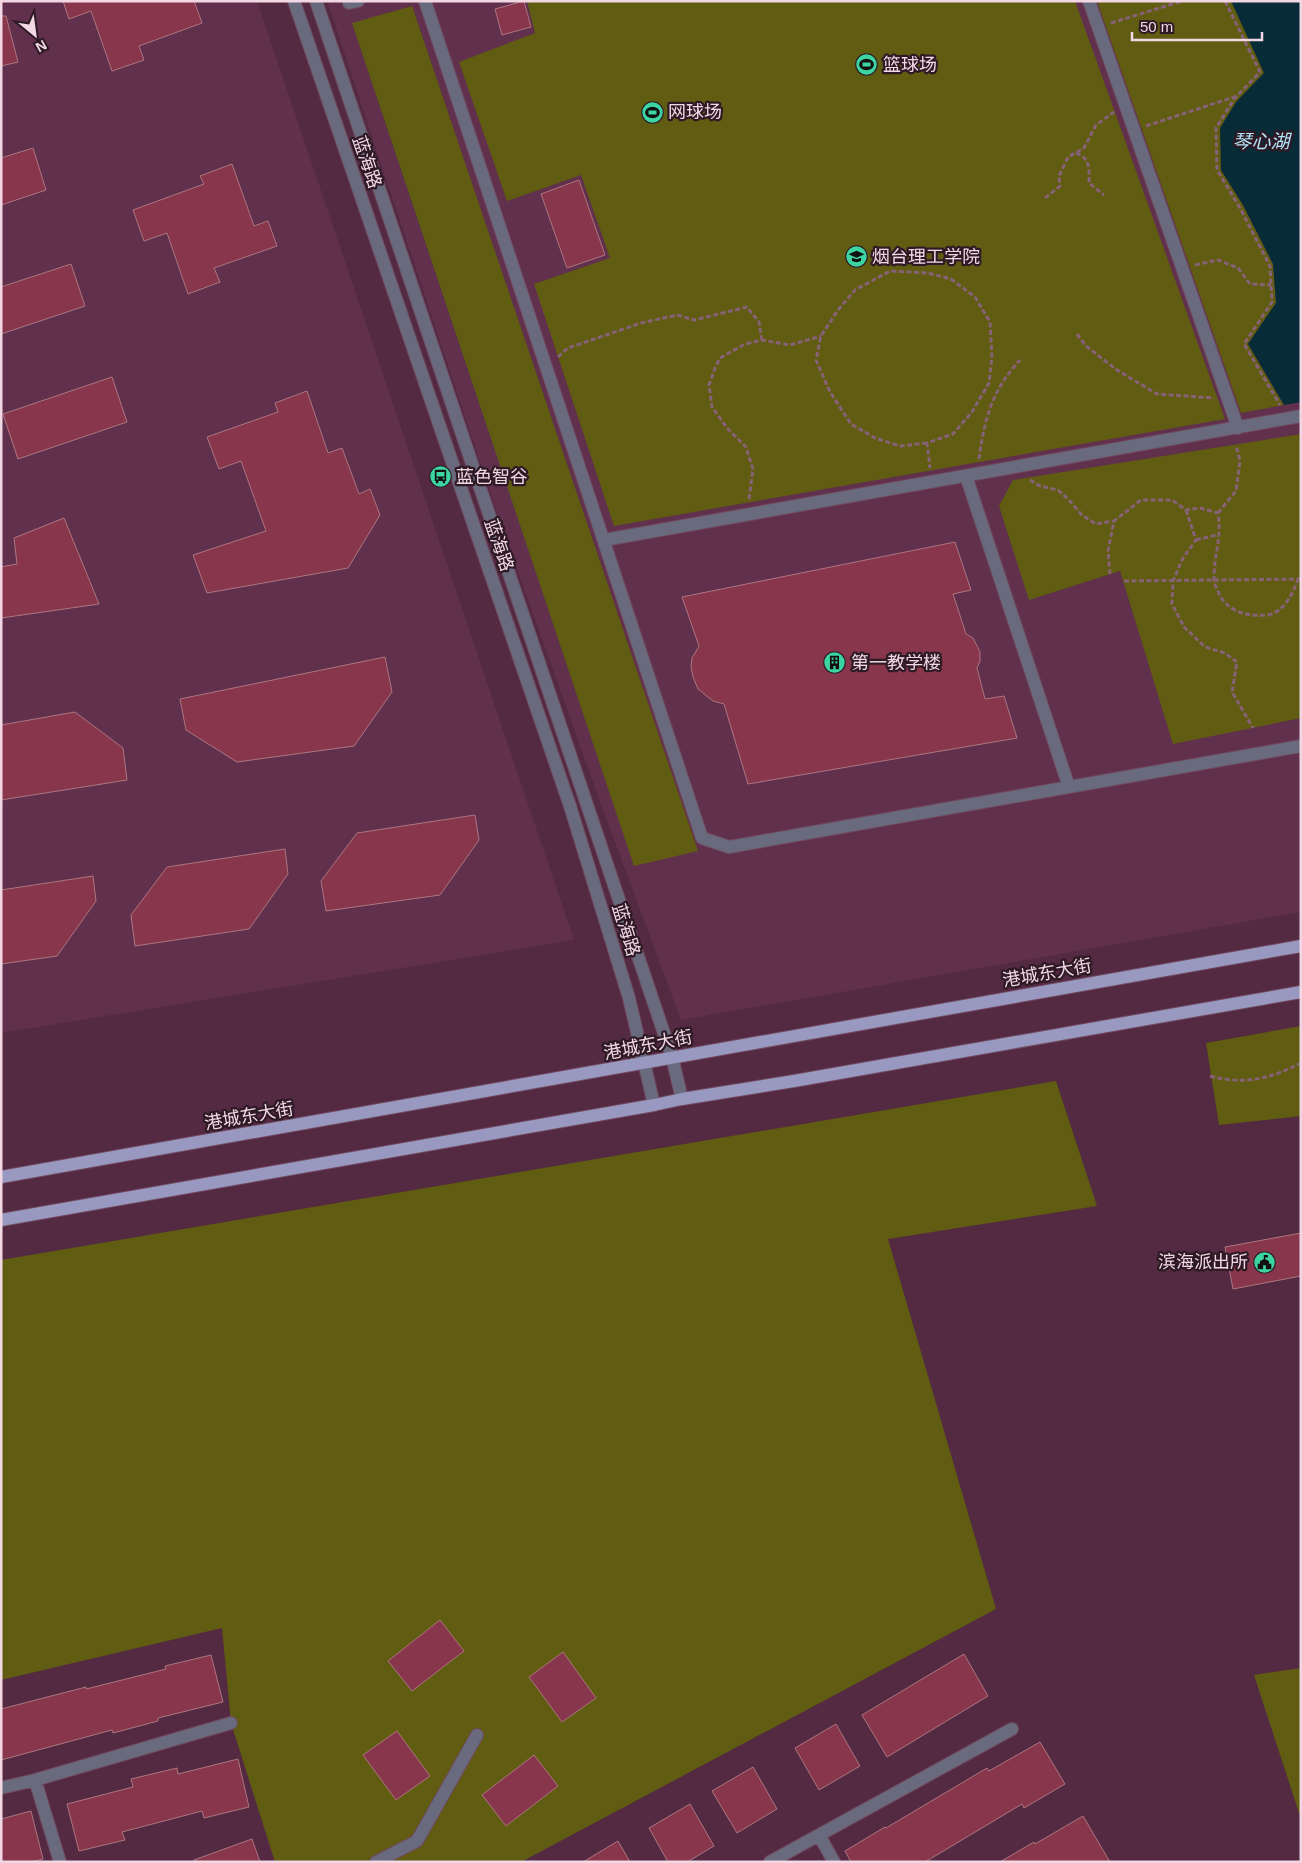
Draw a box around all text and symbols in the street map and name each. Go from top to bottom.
north arrow [10,10,60,60]
scale bar [1132,10,1262,42]
text: 50 m [1140,18,1173,35]
text: N [33,37,50,56]
sports icon: 篮球场 [855,53,879,77]
place label: 篮球场 [883,55,937,75]
sports icon: 网球场 [640,100,664,124]
place label: 网球场 [668,102,722,122]
water label: 琴心湖 [1232,131,1292,152]
street label: 蓝海路 [349,133,385,191]
school or university icon: 烟台理工学院 [844,245,868,269]
place label: 烟台理工学院 [872,247,980,267]
bus stop icon: 蓝色智谷 [428,465,452,489]
place label: 蓝色智谷 [456,467,528,487]
street label: 蓝海路 [481,516,517,574]
building icon: 第一教学楼 [823,651,847,675]
place label: 第一教学楼 [851,653,941,673]
street label: 蓝海路 [609,901,643,959]
street label: 港城东大街 [1001,955,1093,991]
street label: 港城东大街 [602,1027,694,1063]
street label: 港城东大街 [203,1098,295,1134]
public building icon: 滨海派出所 [1252,1250,1276,1274]
place label: 滨海派出所 [1158,1252,1248,1272]

